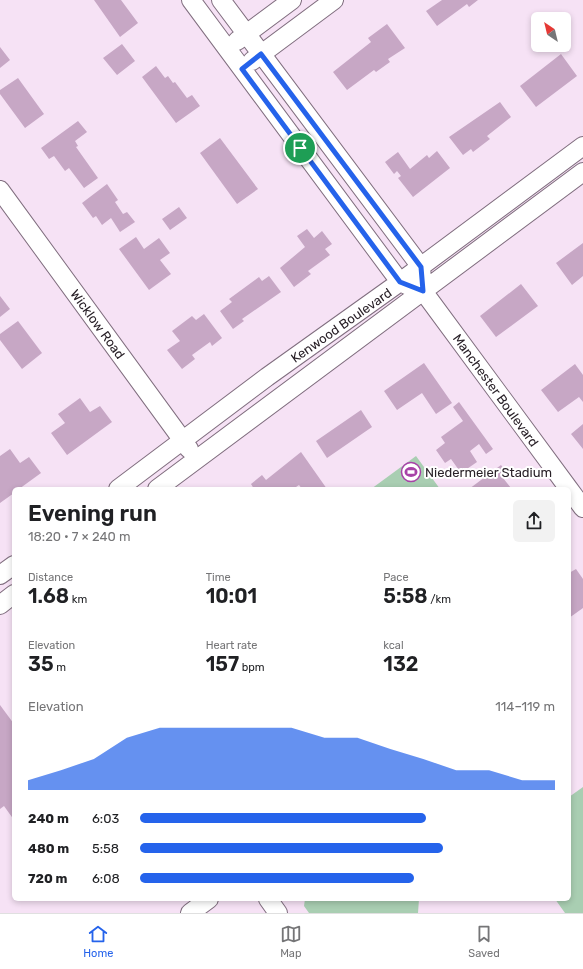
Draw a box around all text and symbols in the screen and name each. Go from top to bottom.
north arrow [531,12,571,52]
map controls [531,12,571,52]
pin [283,131,317,165]
icon: arrive [289,137,311,159]
street label: Kenwood Boulevard [288,285,395,366]
street label: Wicklow Road [67,287,128,362]
street label: Manchester Boulevard [450,331,541,449]
sports icon: Niedermeier Stadium [400,461,422,483]
place label: Niedermeier Stadium [425,465,552,480]
text: Evening run [28,500,157,527]
button: share [513,500,555,542]
text: 18:20 · 7 × 240 m [28,529,131,544]
text: Distance [28,571,73,584]
text: Time [206,571,231,584]
text: Pace [383,571,409,584]
text: 1.68 [28,584,69,608]
text: 10:01 [206,584,257,608]
text: 5:58 [383,584,428,608]
text: km [69,593,87,606]
text: /km [428,593,451,606]
text: Elevation [28,639,75,652]
text: Heart rate [206,639,258,652]
text: kcal [383,639,404,652]
text: 35 [28,652,54,676]
text: 157 [206,652,239,676]
text: 132 [383,652,418,676]
text: m [54,661,66,674]
text: bpm [239,661,265,674]
text: Elevation [28,699,84,714]
text: 114–119 m [495,699,555,714]
text: 240 m [28,811,69,826]
text: 6:03 [92,811,119,826]
text: 480 m [28,841,69,856]
text: 5:58 [92,841,119,856]
text: 720 m [28,871,67,886]
text: 6:08 [92,871,120,886]
tab: Home [83,923,113,960]
tab: Map [280,923,302,960]
tab: Saved [468,923,500,960]

